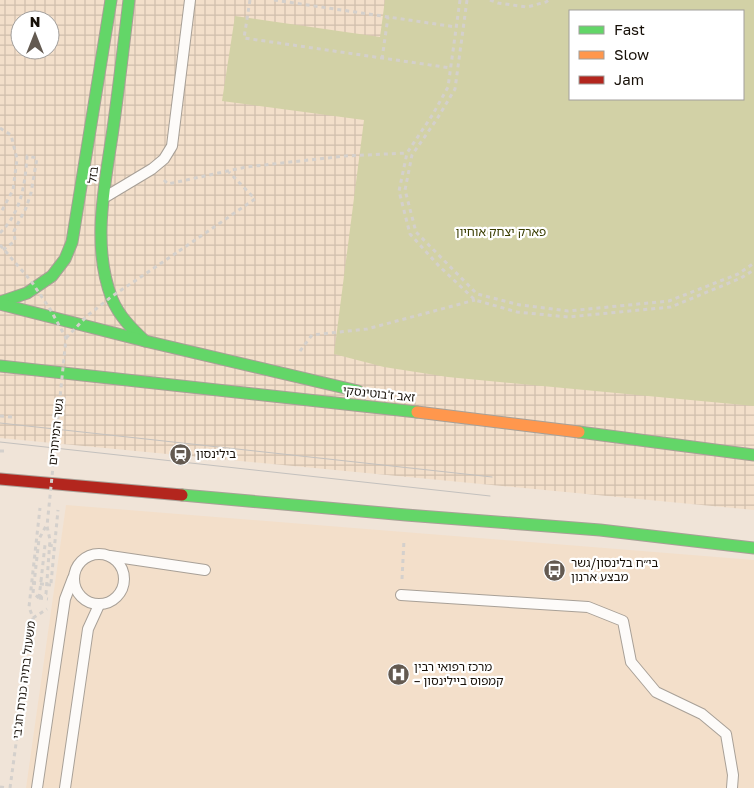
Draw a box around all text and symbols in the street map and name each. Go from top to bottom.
north arrow [10,10,60,60]
legend [569,10,744,100]
text: N [30,13,40,30]
text: Fast [614,20,645,38]
text: Slow [614,45,649,63]
text: Jam [614,70,644,88]
street label: בזל [84,165,101,184]
park label: פארק יצחק אוחיון [456,224,546,239]
street label: זאב ז'בוטינסקי [342,382,416,405]
street label: גשר המיתרים [45,397,67,466]
station icon: בילינסון [168,442,192,466]
place label: בילינסון [196,446,236,461]
place label: בי״ח בלינסון/גשר מבצע ארנון [571,555,659,584]
bus stop icon: בי״ח בלינסון/גשר מבצע ארנון [543,558,567,582]
street label: משעול בתיה כנרת חג'בי [9,620,38,740]
place label: מרכז רפואי רבין – קמפוס ביילינסון [414,659,504,688]
hospital icon: מרכז רפואי רבין – קמפוס ביילינסון [386,662,410,686]

